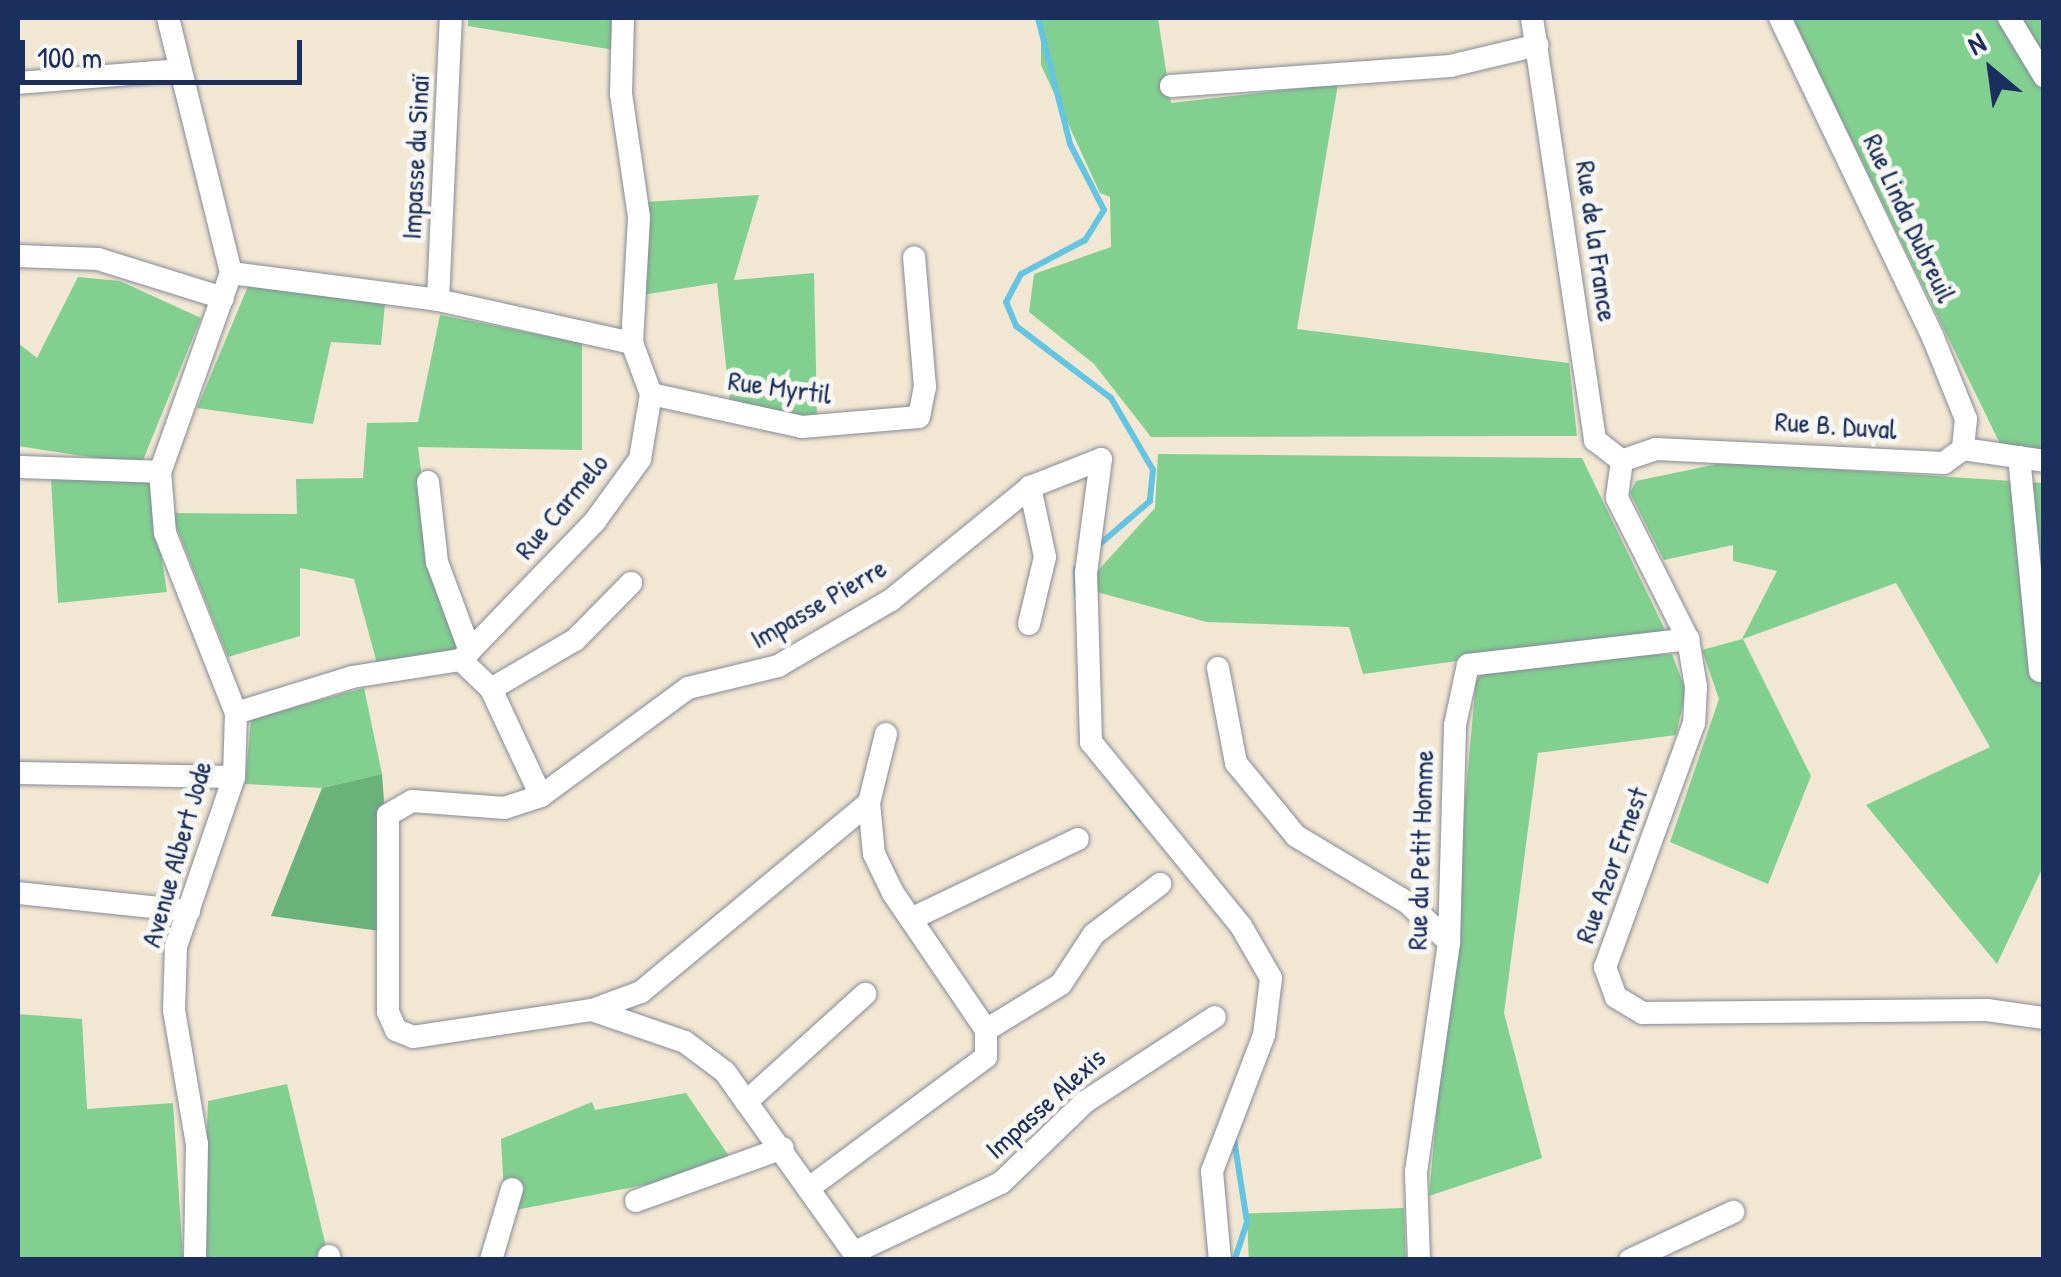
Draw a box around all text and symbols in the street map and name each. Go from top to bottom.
scale bar [25,20,308,82]
north arrow [1941,20,2041,120]
text: N [1961,24,1992,64]
text: 100 m [37,37,102,77]
street label: Impasse du Sinaï [394,74,436,240]
street label: Rue Linda Dubreuil [1856,128,1964,308]
street label: Rue de la France [1569,159,1625,323]
street label: Rue Myrtil [726,363,834,411]
street label: Rue B. Duval [1774,404,1898,446]
street label: Rue Carmelo [507,446,615,566]
street label: Impasse Pierre [744,551,892,655]
street label: Rue du Petit Homme [1400,749,1440,951]
street label: Avenue Albert Jode [133,757,219,951]
street label: Rue Azor Ernest [1567,783,1655,947]
street label: Impasse Alexis [978,1040,1112,1166]

